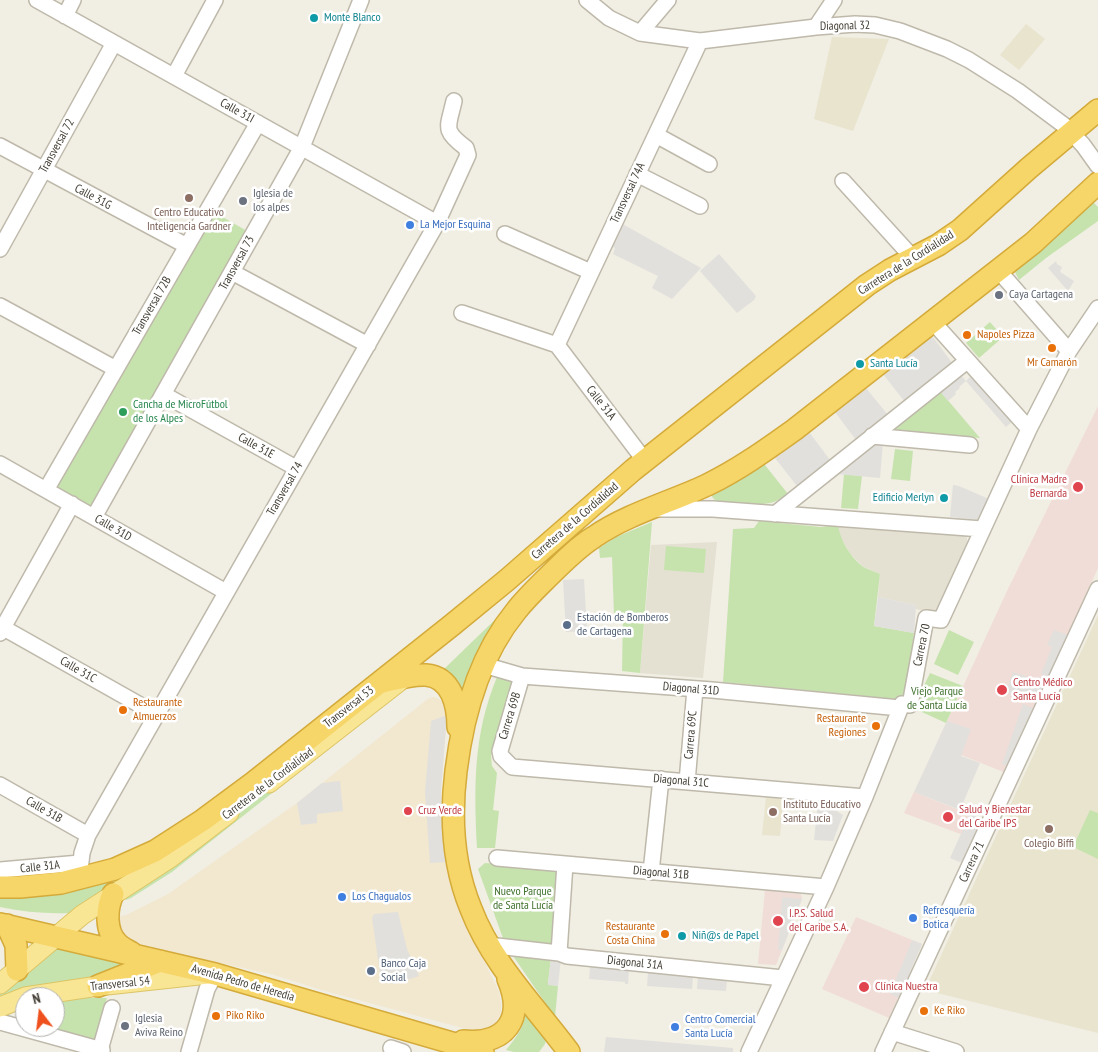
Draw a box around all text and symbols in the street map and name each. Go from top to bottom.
place label: Monte Blanco [324,11,381,25]
marker: Monte Blanco [308,12,320,24]
street label: Diagonal 32 [820,18,870,34]
street label: Calle 31I [217,96,257,126]
street label: Transversal 72 [36,116,78,176]
street label: Transversal 74A [608,160,648,226]
street label: Calle 31G [72,181,114,213]
place label: Iglesia de los alpes [253,187,293,215]
marker: Centro Educativo Inteligencia Gardner [183,192,195,204]
marker: Iglesia de los alpes [237,195,249,207]
place label: Centro Educativo Inteligencia Gardner [147,206,231,234]
place label: La Mejor Esquina [420,218,491,232]
marker: La Mejor Esquina [404,219,416,231]
street label: Carretera de la Cordialidad [855,228,957,298]
street label: Transversal 73 [216,233,258,293]
street label: Transversal 72B [129,274,175,338]
place label: Caya Cartagena [1009,288,1073,302]
marker: Caya Cartagena [993,289,1005,301]
place label: Napoles Pizza [977,328,1034,342]
marker: Napoles Pizza [961,329,973,341]
marker: Mr Camarón [1046,342,1058,354]
place label: Mr Camarón [1027,356,1077,370]
place label: Santa Lucía [870,357,918,371]
marker: Santa Lucía [854,358,866,370]
street label: Calle 31A [583,383,619,423]
place label: Cancha de MicroFútbol de los Alpes [133,398,228,426]
marker: Cancha de MicroFútbol de los Alpes [117,406,129,418]
street label: Calle 31E [235,430,277,462]
street label: Transversal 74 [264,460,306,518]
place label: Clínica Madre Bernarda [1011,473,1067,501]
street label: Carretera de la Cordialidad [529,479,621,563]
marker: Clínica Madre Bernarda [1071,480,1085,494]
place label: Edificio Merlyn [873,491,934,505]
marker: Edificio Merlyn [938,492,950,504]
street label: Calle 31D [92,512,134,544]
place label: Estación de Bomberos de Cartagena [577,611,668,639]
marker: Estación de Bomberos de Cartagena [561,619,573,631]
street label: Carrera 70 [910,622,934,668]
street label: Calle 31C [57,654,99,686]
place label: Centro Médico Santa Lucía [1013,676,1072,704]
street label: Diagonal 31D [662,679,720,699]
street label: Transversal 53 [321,683,377,731]
marker: Centro Médico Santa Lucía [995,683,1009,697]
park label: Viejo Parque de Santa Lucía [907,685,967,713]
street label: Carrera 69B [496,691,524,741]
place label: Restaurante Almuerzos [133,696,182,724]
marker: Restaurante Almuerzos [117,704,129,716]
street label: Carrera 69C [682,710,700,760]
place label: Restaurante Regiones [817,712,866,740]
marker: Restaurante Regiones [870,720,882,732]
street label: Carretera de la Cordialidad [220,745,316,823]
street label: Diagonal 31C [653,771,709,791]
street label: Calle 31B [23,794,65,826]
place label: Instituto Educativo Santa Lucía [783,798,861,826]
place label: Salud y Bienestar del Caribe IPS [959,803,1031,831]
place label: Cruz Verde [418,804,462,818]
marker: Cruz Verde [402,805,414,817]
marker: Instituto Educativo Santa Lucía [767,806,779,818]
marker: Salud y Bienestar del Caribe IPS [941,810,955,824]
marker: Colegio Biffi [1043,823,1055,835]
place label: Colegio Biffi [1024,837,1074,851]
street label: Carrera 71 [956,839,988,885]
street label: Calle 31A [20,858,60,876]
street label: Diagonal 31B [633,863,689,883]
park label: Nuevo Parque de Santa Lucía [493,885,553,913]
place label: Los Chagualos [352,890,411,904]
marker: Los Chagualos [336,891,348,903]
place label: Refresquería Botica [923,904,975,932]
place label: I.P.S. Salud del Caribe S.A. [789,907,849,935]
marker: Refresquería Botica [907,912,919,924]
marker: I.P.S. Salud del Caribe S.A. [771,914,785,928]
place label: Restaurante Costa China [606,920,655,948]
marker: Restaurante Costa China [659,928,671,940]
place label: Niñ@s de Papel [692,929,759,943]
marker: Niñ@s de Papel [676,930,688,942]
street label: Diagonal 31A [606,953,664,973]
place label: Banco Caja Social [381,957,426,985]
street label: Avenida Pedro de Heredia [190,961,296,1005]
marker: Banco Caja Social [365,965,377,977]
street label: Transversal 54 [90,974,150,994]
marker: Clínica Nuestra [857,980,871,994]
place label: Clínica Nuestra [875,980,937,994]
north arrow [15,987,65,1037]
text: N [30,989,42,1008]
place label: Ke Riko [934,1004,965,1018]
marker: Ke Riko [918,1005,930,1017]
place label: Piko Riko [226,1009,264,1023]
marker: Piko Riko [210,1010,222,1022]
place label: Iglesia Aviva Reino [135,1012,183,1040]
place label: Centro Comercial Santa Lucía [685,1013,756,1041]
marker: Iglesia Aviva Reino [119,1020,131,1032]
marker: Centro Comercial Santa Lucía [669,1021,681,1033]

